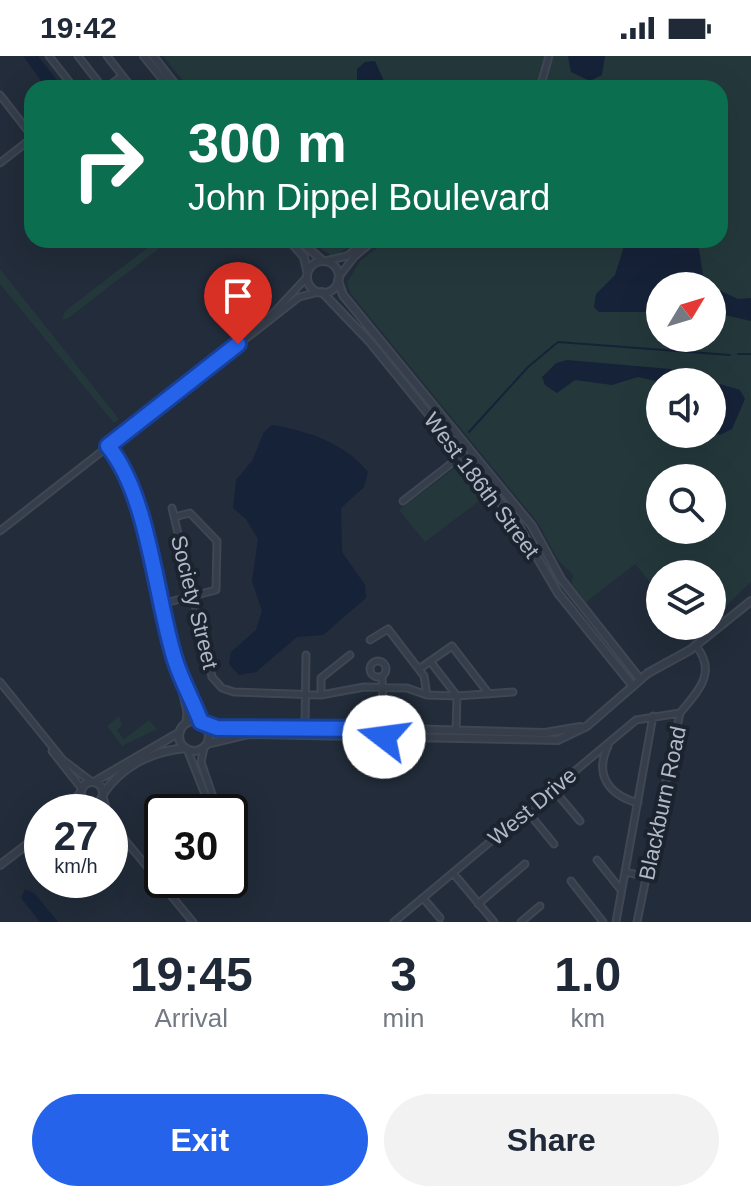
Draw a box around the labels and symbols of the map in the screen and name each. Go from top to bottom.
pin [204,262,272,344]
north arrow [646,272,726,352]
street label: West 186th Street [419,408,544,563]
street label: Society Street [166,533,223,672]
position arrow [342,695,426,779]
street label: Blackburn Road [634,724,691,882]
street label: West Drive [483,762,581,850]
speed limit sign: 30 [144,794,248,898]

